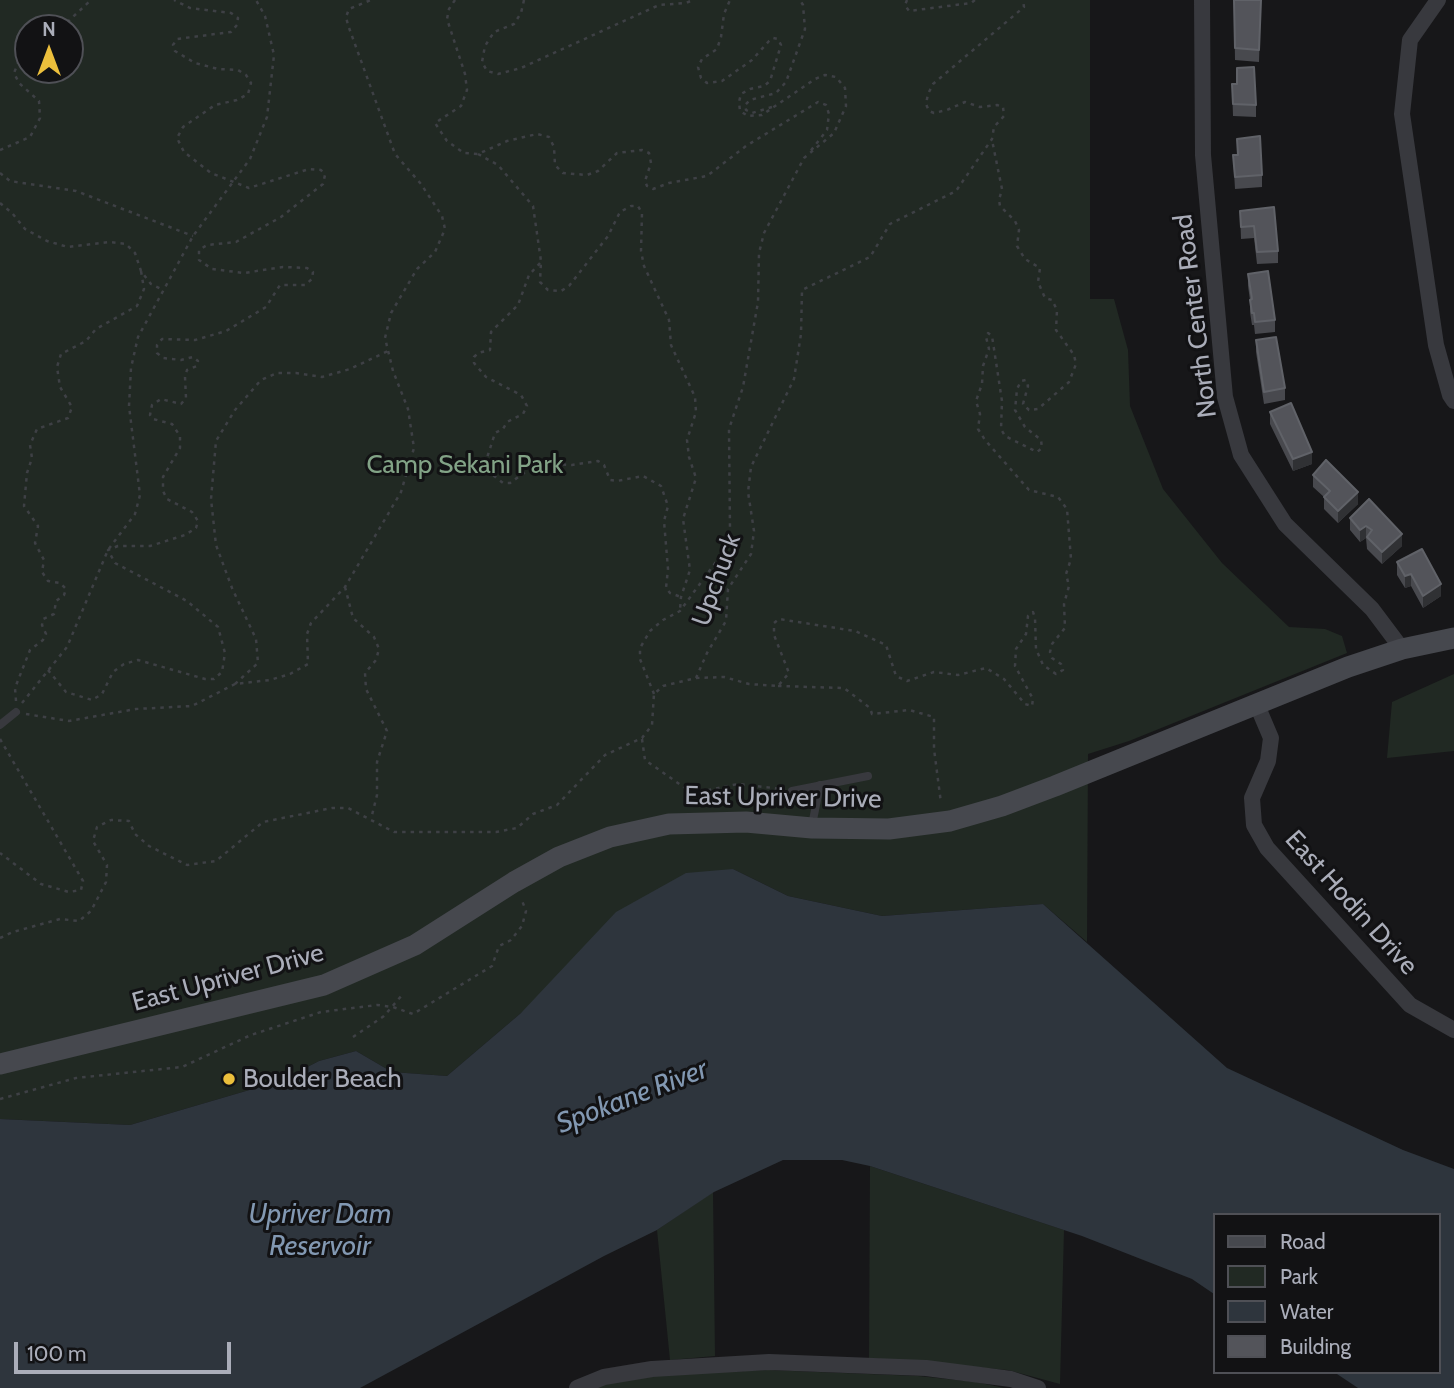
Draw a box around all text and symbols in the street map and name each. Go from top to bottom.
north arrow [14,14,84,84]
text: N [42,18,56,41]
street label: North Center Road [1168,212,1224,420]
park label: Camp Sekani Park [367,449,563,481]
street label: Upchuck [686,530,748,630]
street label: East Upriver Drive [684,781,882,815]
street label: East Hodin Drive [1278,824,1424,982]
street label: East Upriver Drive [129,937,327,1019]
water label: Spokane River [552,1053,712,1141]
place label: Boulder Beach [243,1063,401,1095]
marker: Boulder Beach [221,1071,237,1087]
water label: Upriver Dam Reservoir [248,1198,392,1264]
legend [1212,1213,1440,1374]
text: Road [1280,1229,1326,1254]
text: Park [1280,1264,1318,1289]
text: Water [1280,1299,1333,1324]
scale bar [18,1328,234,1372]
text: Building [1280,1334,1351,1359]
text: 100 m [27,1341,86,1366]

